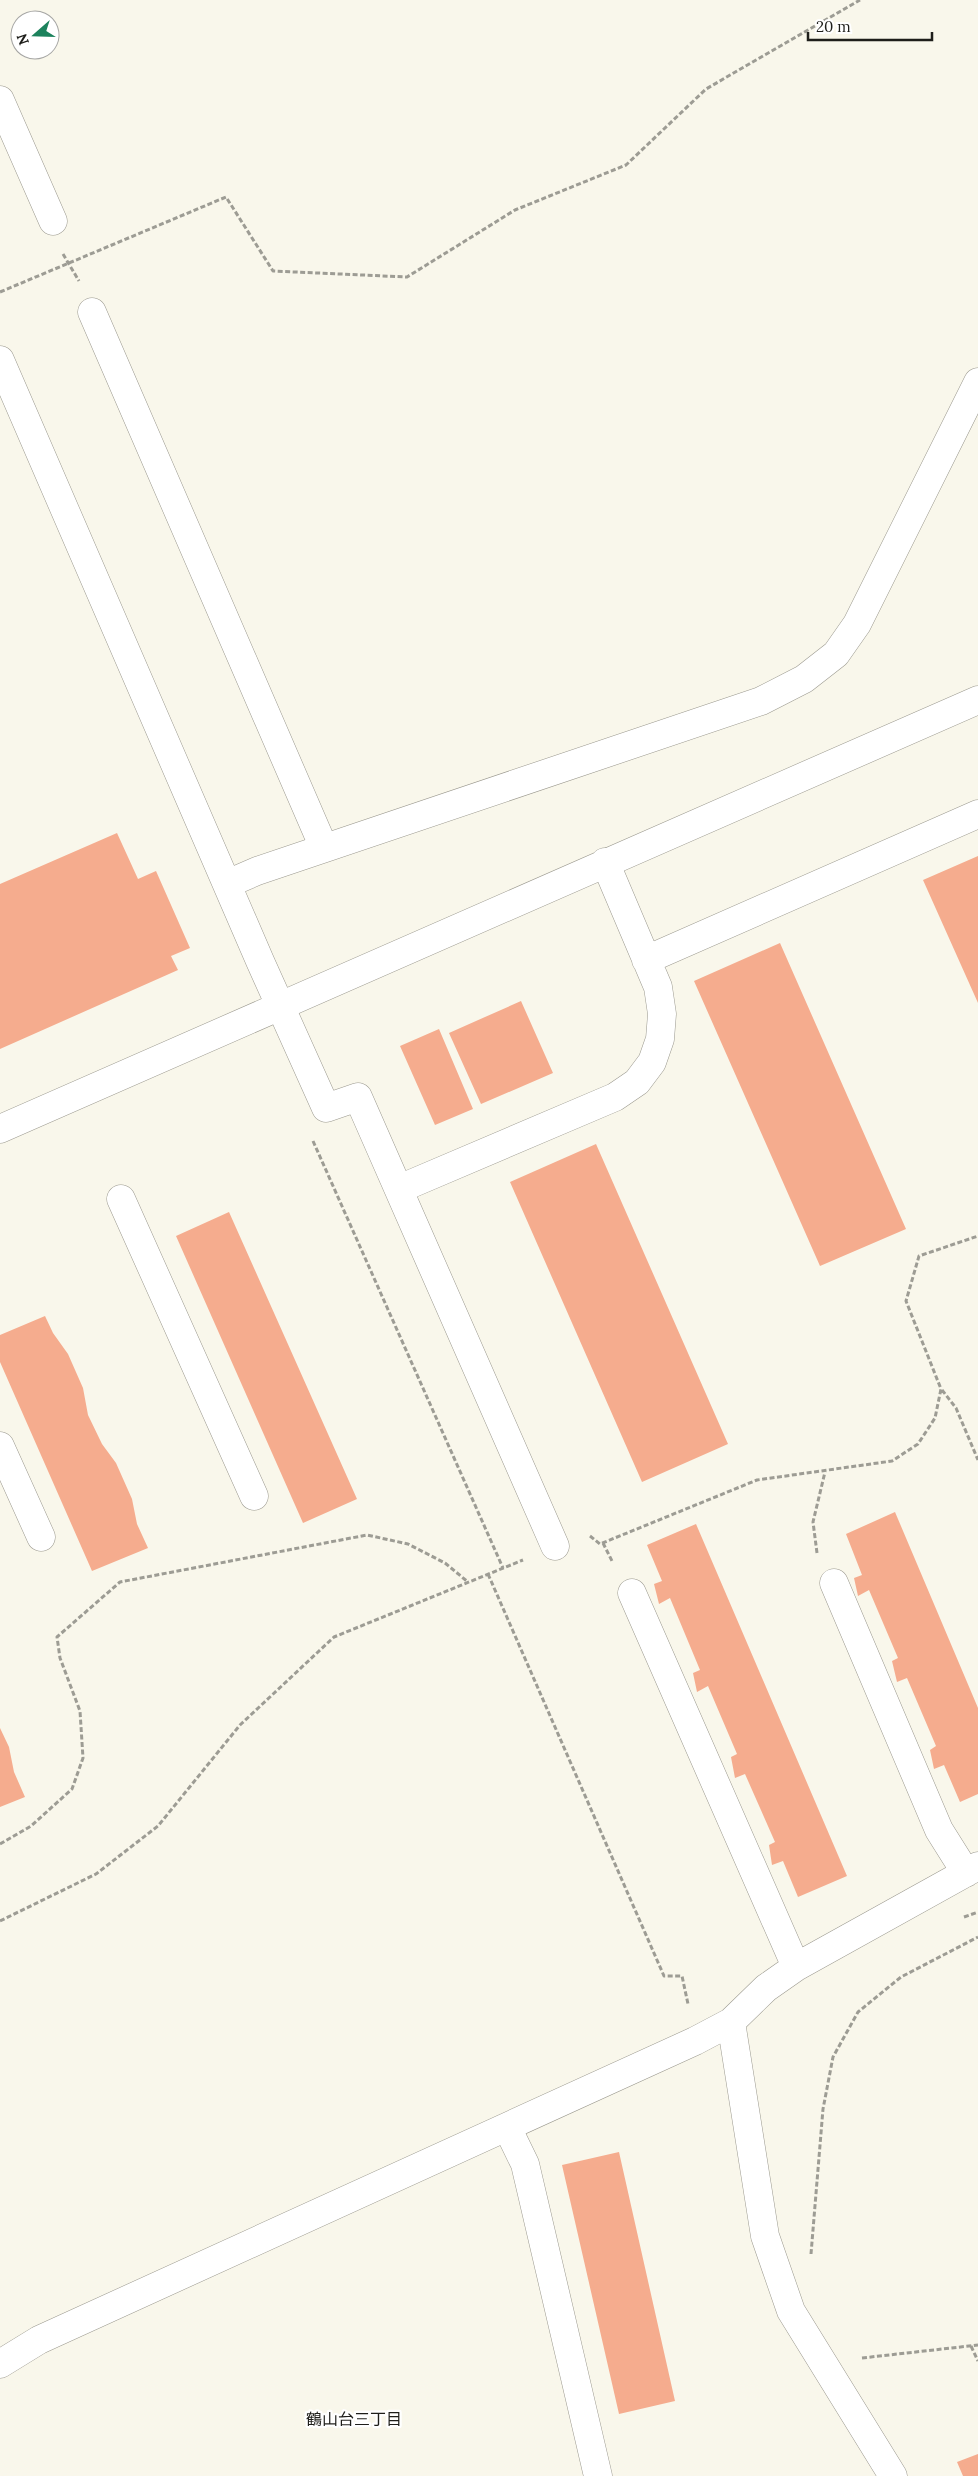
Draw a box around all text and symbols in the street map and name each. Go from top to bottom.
north arrow [10,10,60,60]
scale bar [808,10,932,42]
text: 20 m [816,17,851,36]
text: N [12,31,33,48]
district label: 鶴山台三丁目 [306,2409,402,2429]

